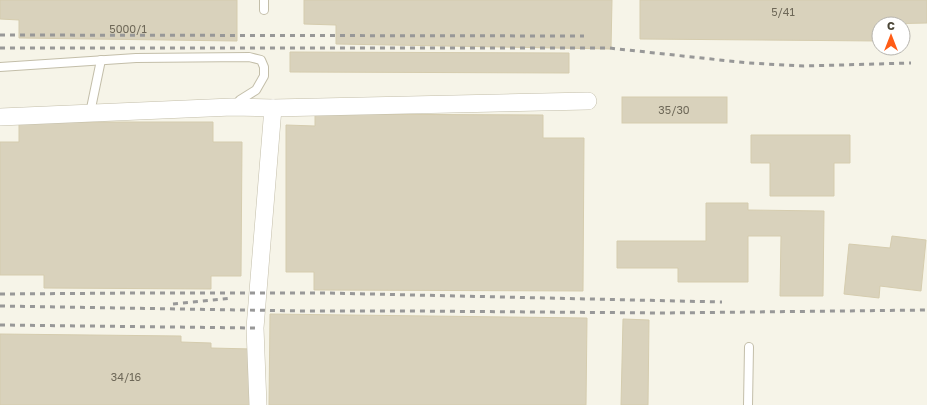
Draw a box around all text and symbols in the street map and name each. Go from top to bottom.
house number: 5/41 [771,5,795,18]
north arrow [871,16,911,56]
text: С [887,19,895,32]
house number: 5000/1 [109,22,147,35]
house number: 35/30 [658,103,690,116]
house number: 34/16 [111,370,142,383]

